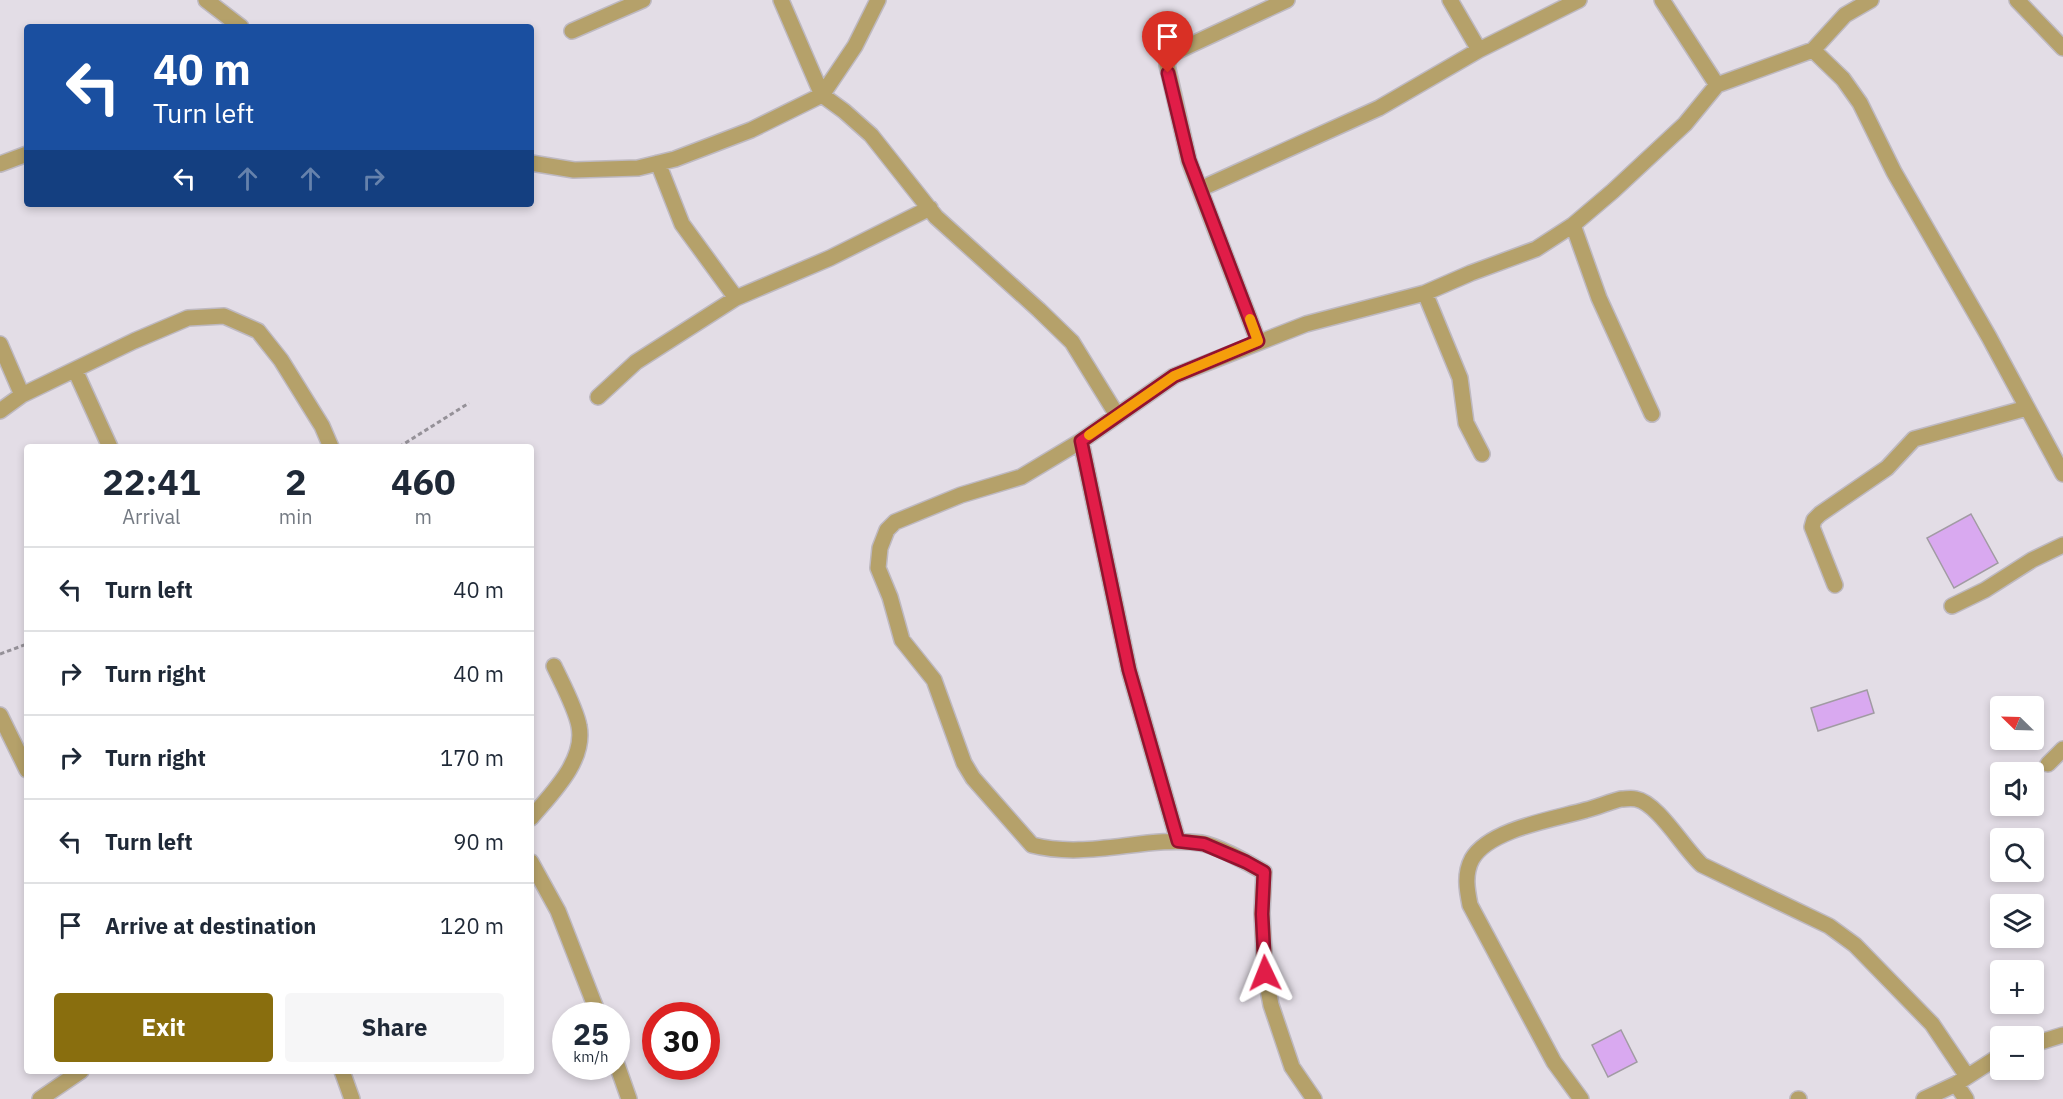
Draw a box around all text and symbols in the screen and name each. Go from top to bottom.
pin [1142,11,1193,73]
icon: arrive [1151,20,1184,53]
text: 40 m [153,42,251,97]
icon: left [54,48,132,126]
text: Turn left [153,95,254,130]
icon: left [168,162,201,195]
icon: ahead [231,162,264,195]
icon: ahead [294,162,327,195]
icon: right [357,162,390,195]
text: 22:41 [102,458,201,505]
text: 2 [285,458,307,505]
text: 460 [391,458,456,505]
text: Arrival [122,503,181,530]
text: min [279,503,313,530]
text: m [415,503,432,530]
icon: left [54,573,87,606]
text: Turn left [105,575,193,604]
text: 40 m [453,575,504,604]
icon: right [54,657,87,690]
text: Turn right [105,659,206,688]
text: 40 m [453,659,504,688]
north arrow [1990,696,2044,750]
map controls [1990,696,2044,1080]
icon: right [54,741,87,774]
text: Turn right [105,743,206,772]
text: 170 m [440,743,504,772]
button: sound [1990,762,2044,816]
icon: left [54,825,87,858]
text: Turn left [105,827,193,856]
text: 90 m [453,827,504,856]
button: search [1990,828,2044,882]
button: layers [1990,894,2044,948]
icon: arrive [54,909,87,942]
text: Arrive at destination [105,911,316,940]
text: 120 m [440,911,504,940]
position arrow [1233,941,1297,1005]
button: + [1990,960,2044,1014]
button: Exit [54,993,273,1062]
button: Share [285,993,504,1062]
speed limit sign: 30 [642,1002,720,1080]
text: 25 [573,1014,609,1053]
button: − [1990,1026,2044,1080]
text: km/h [573,1047,609,1066]

